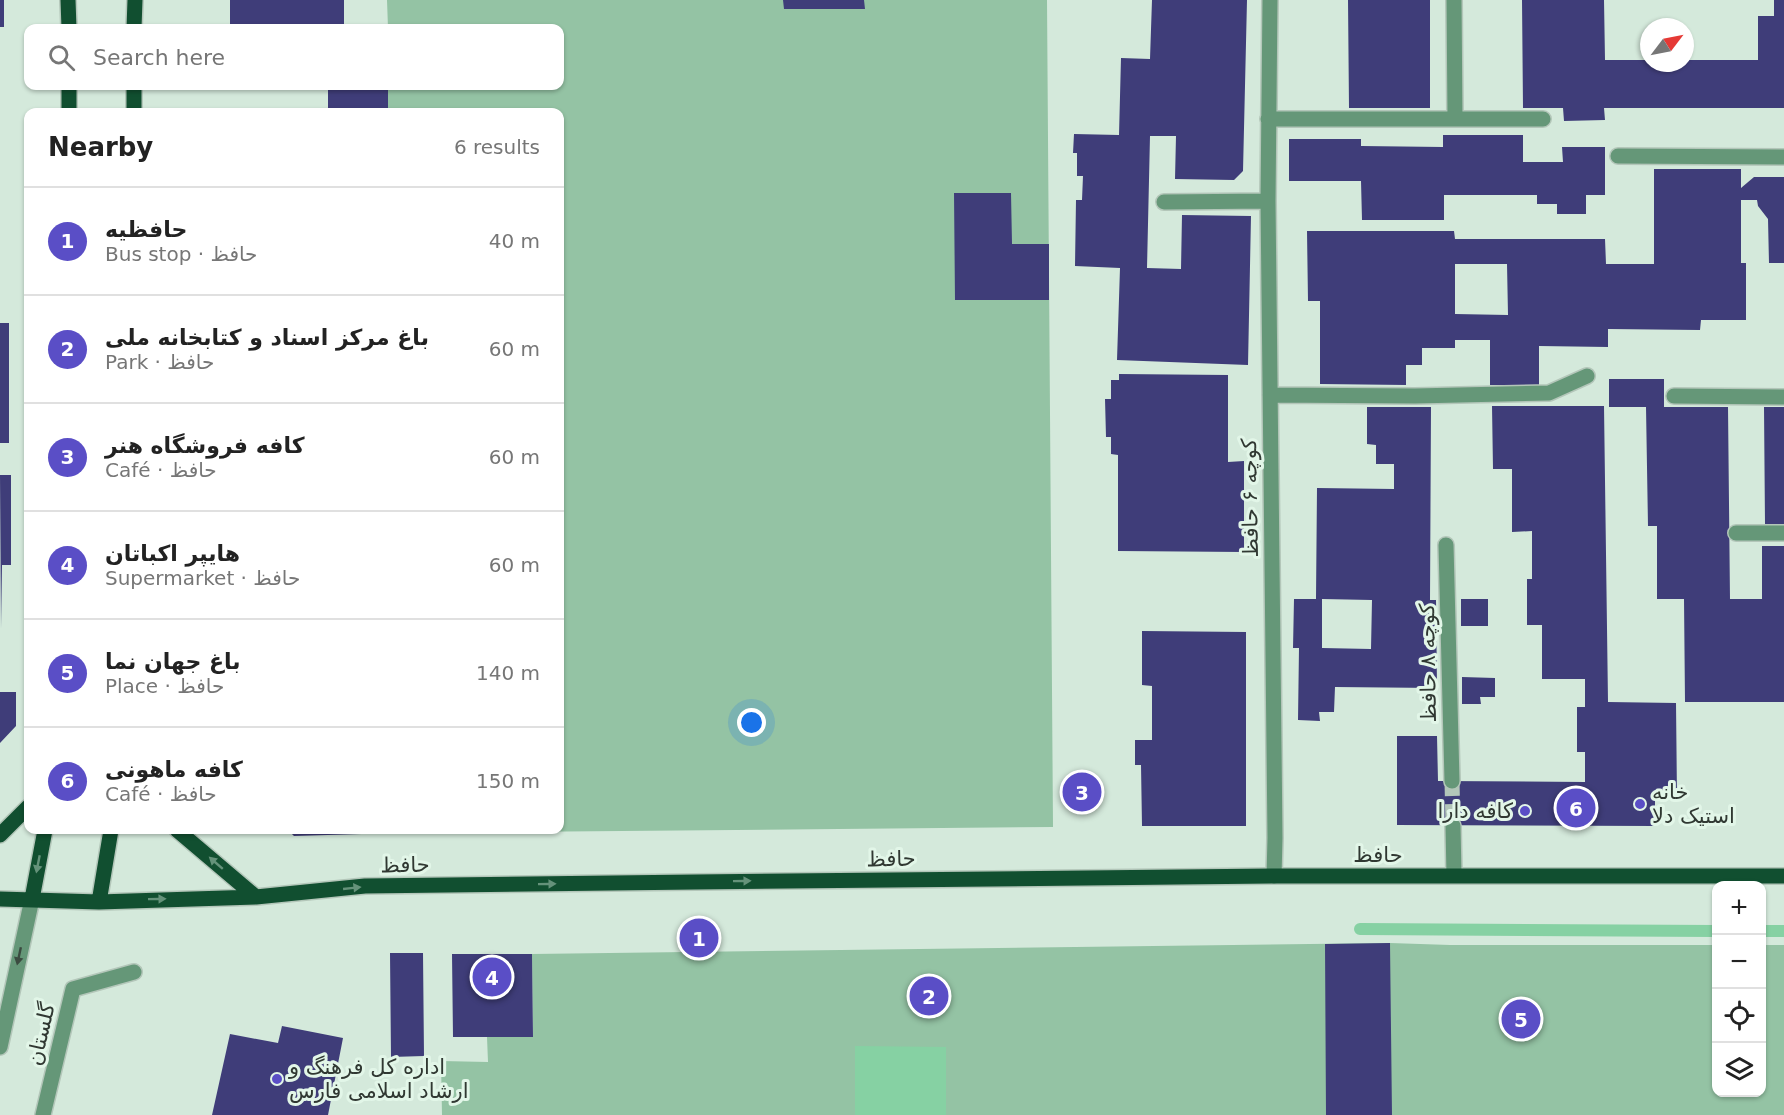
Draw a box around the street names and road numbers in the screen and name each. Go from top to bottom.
street label: کوچه ۶ حافظ [1237,438,1263,558]
street label: کوچه ۸ حافظ [1415,603,1441,723]
street label: حافظ [1353,843,1403,867]
street label: حافظ [866,847,916,871]
street label: حافظ [380,853,430,877]
street label: گلستان [22,1000,60,1068]

